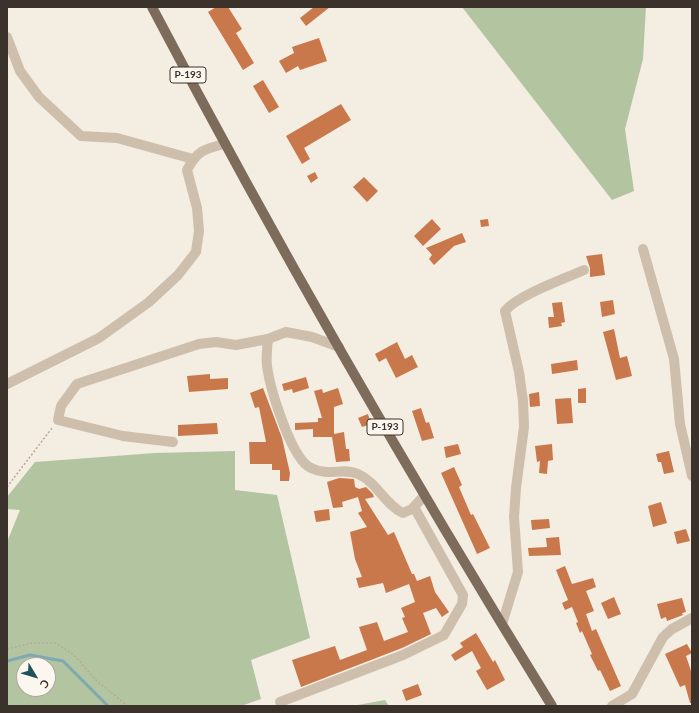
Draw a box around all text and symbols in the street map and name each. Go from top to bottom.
road number: Р-193 [170,67,206,83]
road number: Р-193 [367,419,403,435]
north arrow [16,657,56,697]
text: С [38,677,52,691]

